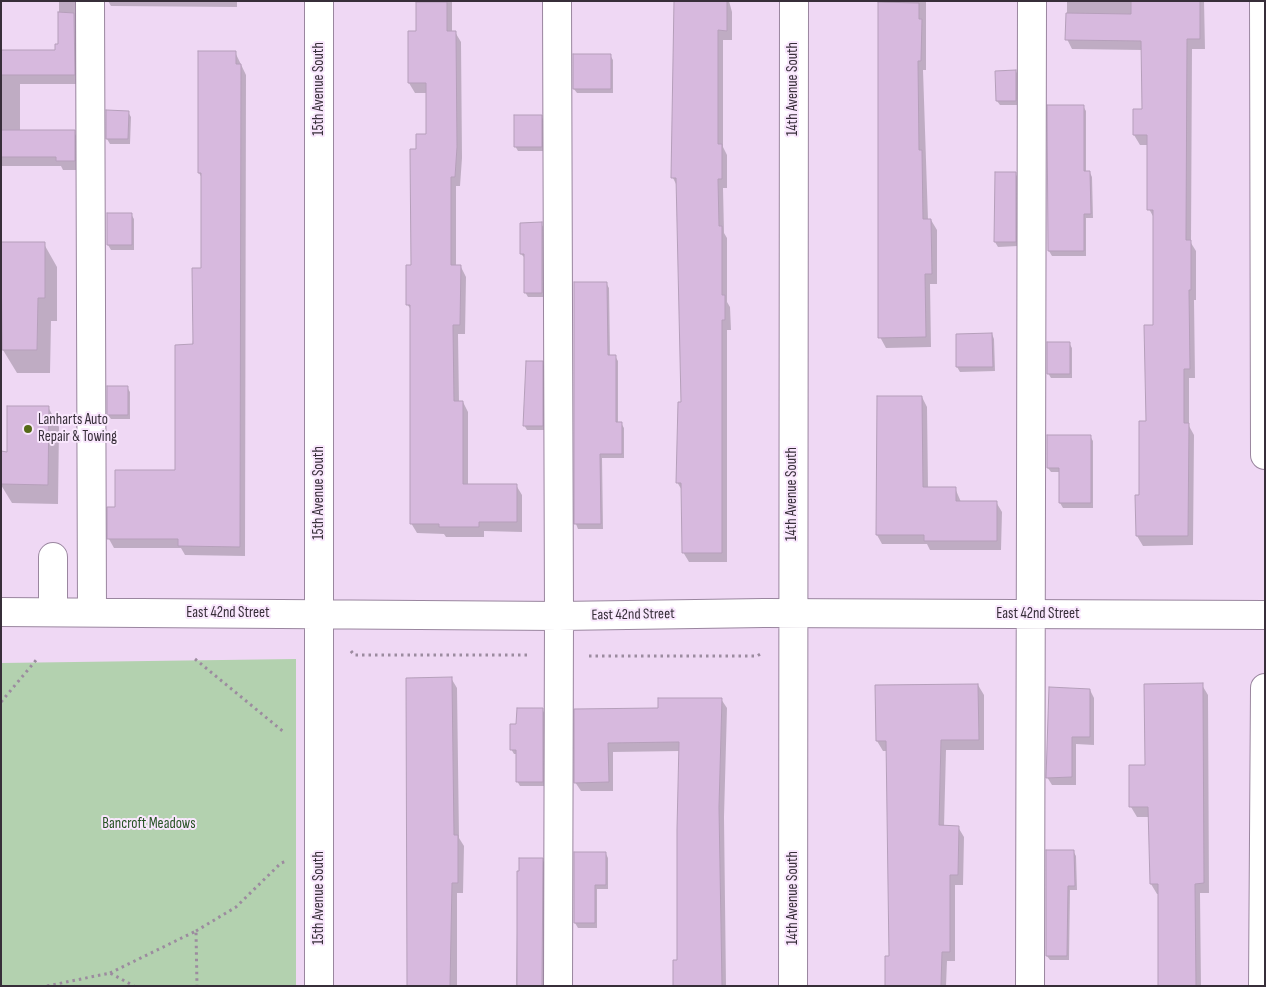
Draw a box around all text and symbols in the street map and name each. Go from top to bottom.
street label: 15th Avenue South [310,42,328,136]
street label: 14th Avenue South [784,42,802,136]
place label: Lanharts Auto Repair & Towing [38,411,117,446]
marker: Lanharts Auto Repair & Towing [22,423,34,435]
street label: 15th Avenue South [310,446,328,540]
street label: 14th Avenue South [783,447,801,541]
street label: East 42nd Street [186,604,270,622]
street label: East 42nd Street [591,605,675,625]
street label: East 42nd Street [996,605,1080,623]
park label: Bancroft Meadows [102,815,196,833]
street label: 15th Avenue South [310,851,328,945]
street label: 14th Avenue South [784,851,802,945]

